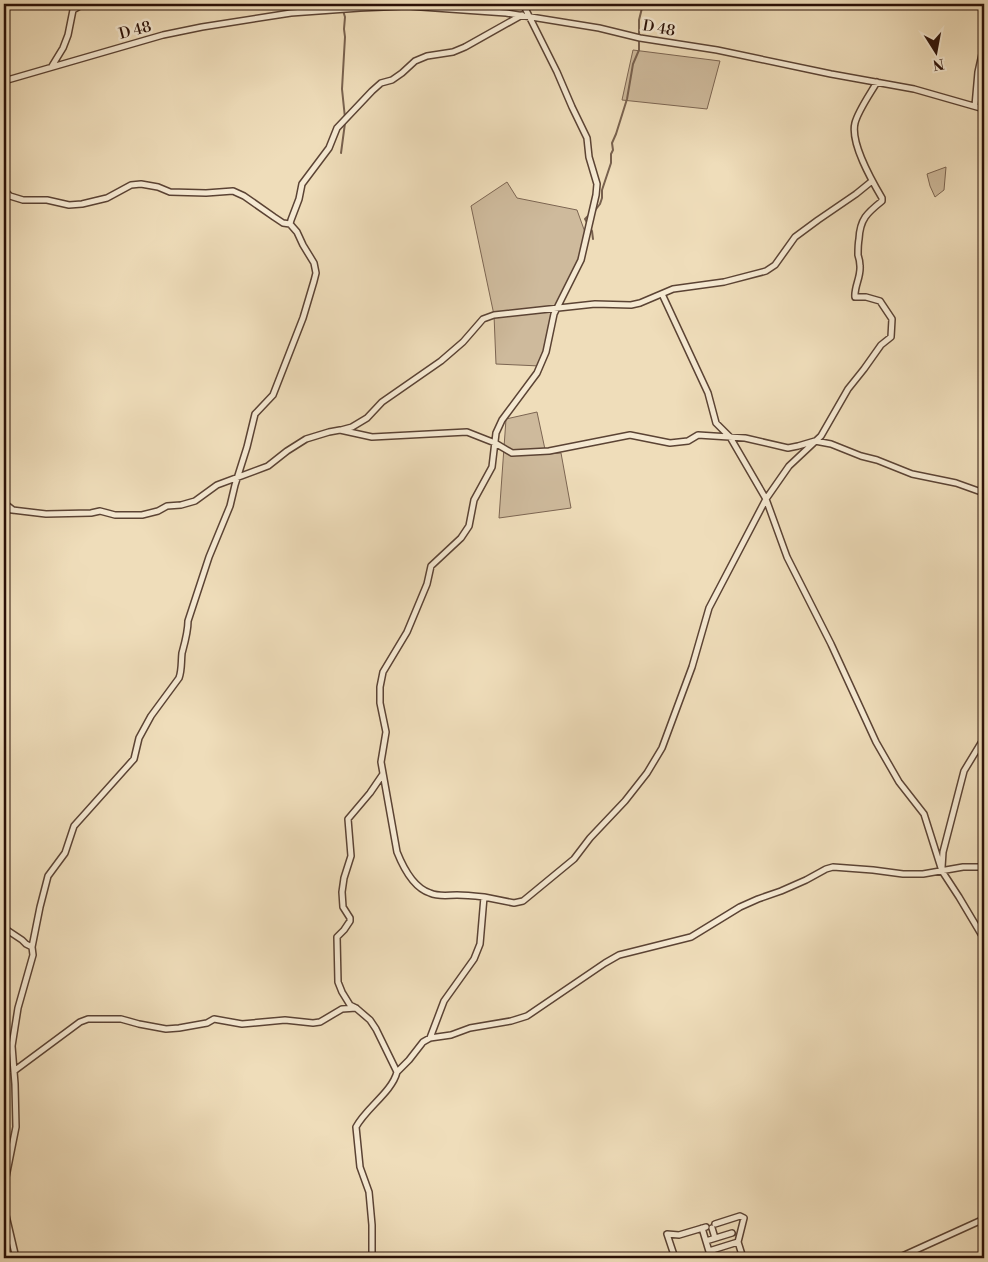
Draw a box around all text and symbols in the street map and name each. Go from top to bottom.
street label: D 48 [641,16,677,41]
street label: D 48 [117,17,153,44]
north arrow [910,28,960,78]
text: N [931,54,945,74]

